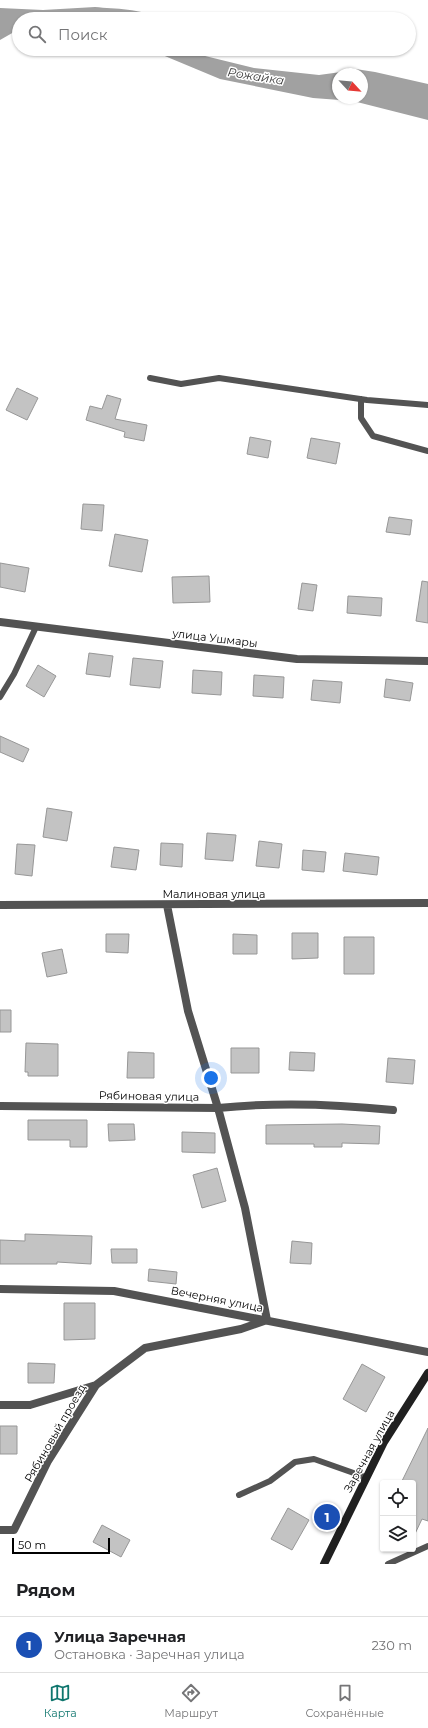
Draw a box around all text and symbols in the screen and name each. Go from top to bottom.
search box [12,12,416,56]
icon: search [26,23,48,45]
text: Поиск [58,25,107,44]
water label: Рожайка [227,64,285,88]
north arrow [332,68,368,104]
street label: улица Ушмары [171,626,258,650]
street label: Малиновая улица [163,887,265,901]
your location [201,1068,221,1088]
street label: Рябиновая улица [99,1088,199,1104]
street label: Вечерняя улица [170,1283,264,1315]
street label: Рябиновый проезд [21,1381,89,1485]
street label: Заречная улица [341,1407,397,1495]
map controls [380,1480,416,1552]
button: locate [380,1480,416,1516]
pin: 1 [314,1502,340,1532]
button: layers [380,1516,416,1552]
scale bar [12,1536,110,1555]
text: 50 m [18,1538,46,1552]
text: Рядом [16,1580,75,1600]
text: Улица Заречная [54,1627,186,1646]
text: 1 [26,1637,32,1653]
text: 230 m [371,1637,412,1653]
text: Остановка · Заречная улица [54,1646,245,1662]
tab: Карта [44,1682,77,1720]
tab: Маршрут [164,1682,218,1720]
tab: Сохранённые [305,1682,384,1720]

